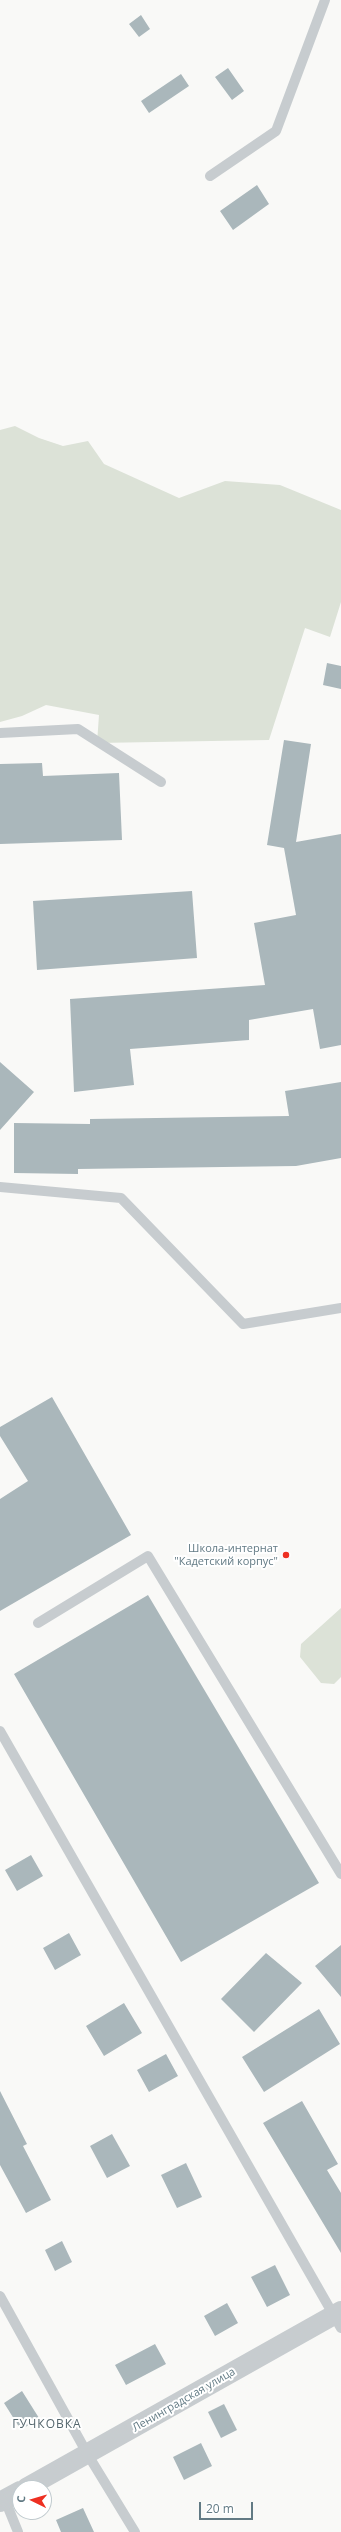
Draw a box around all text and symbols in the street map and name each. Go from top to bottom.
place label: Школа-интернат "Кадетский корпус" [174,1542,278,1568]
marker: Школа-интернат "Кадетский корпус" [281,1550,291,1560]
street label: Ленинградская улица [130,2365,238,2435]
district label: ГУЧКОВКА [12,2418,82,2432]
north arrow [12,2480,52,2520]
scale bar [201,2494,255,2520]
text: С [13,2495,28,2503]
text: 20 m [206,2500,234,2517]

